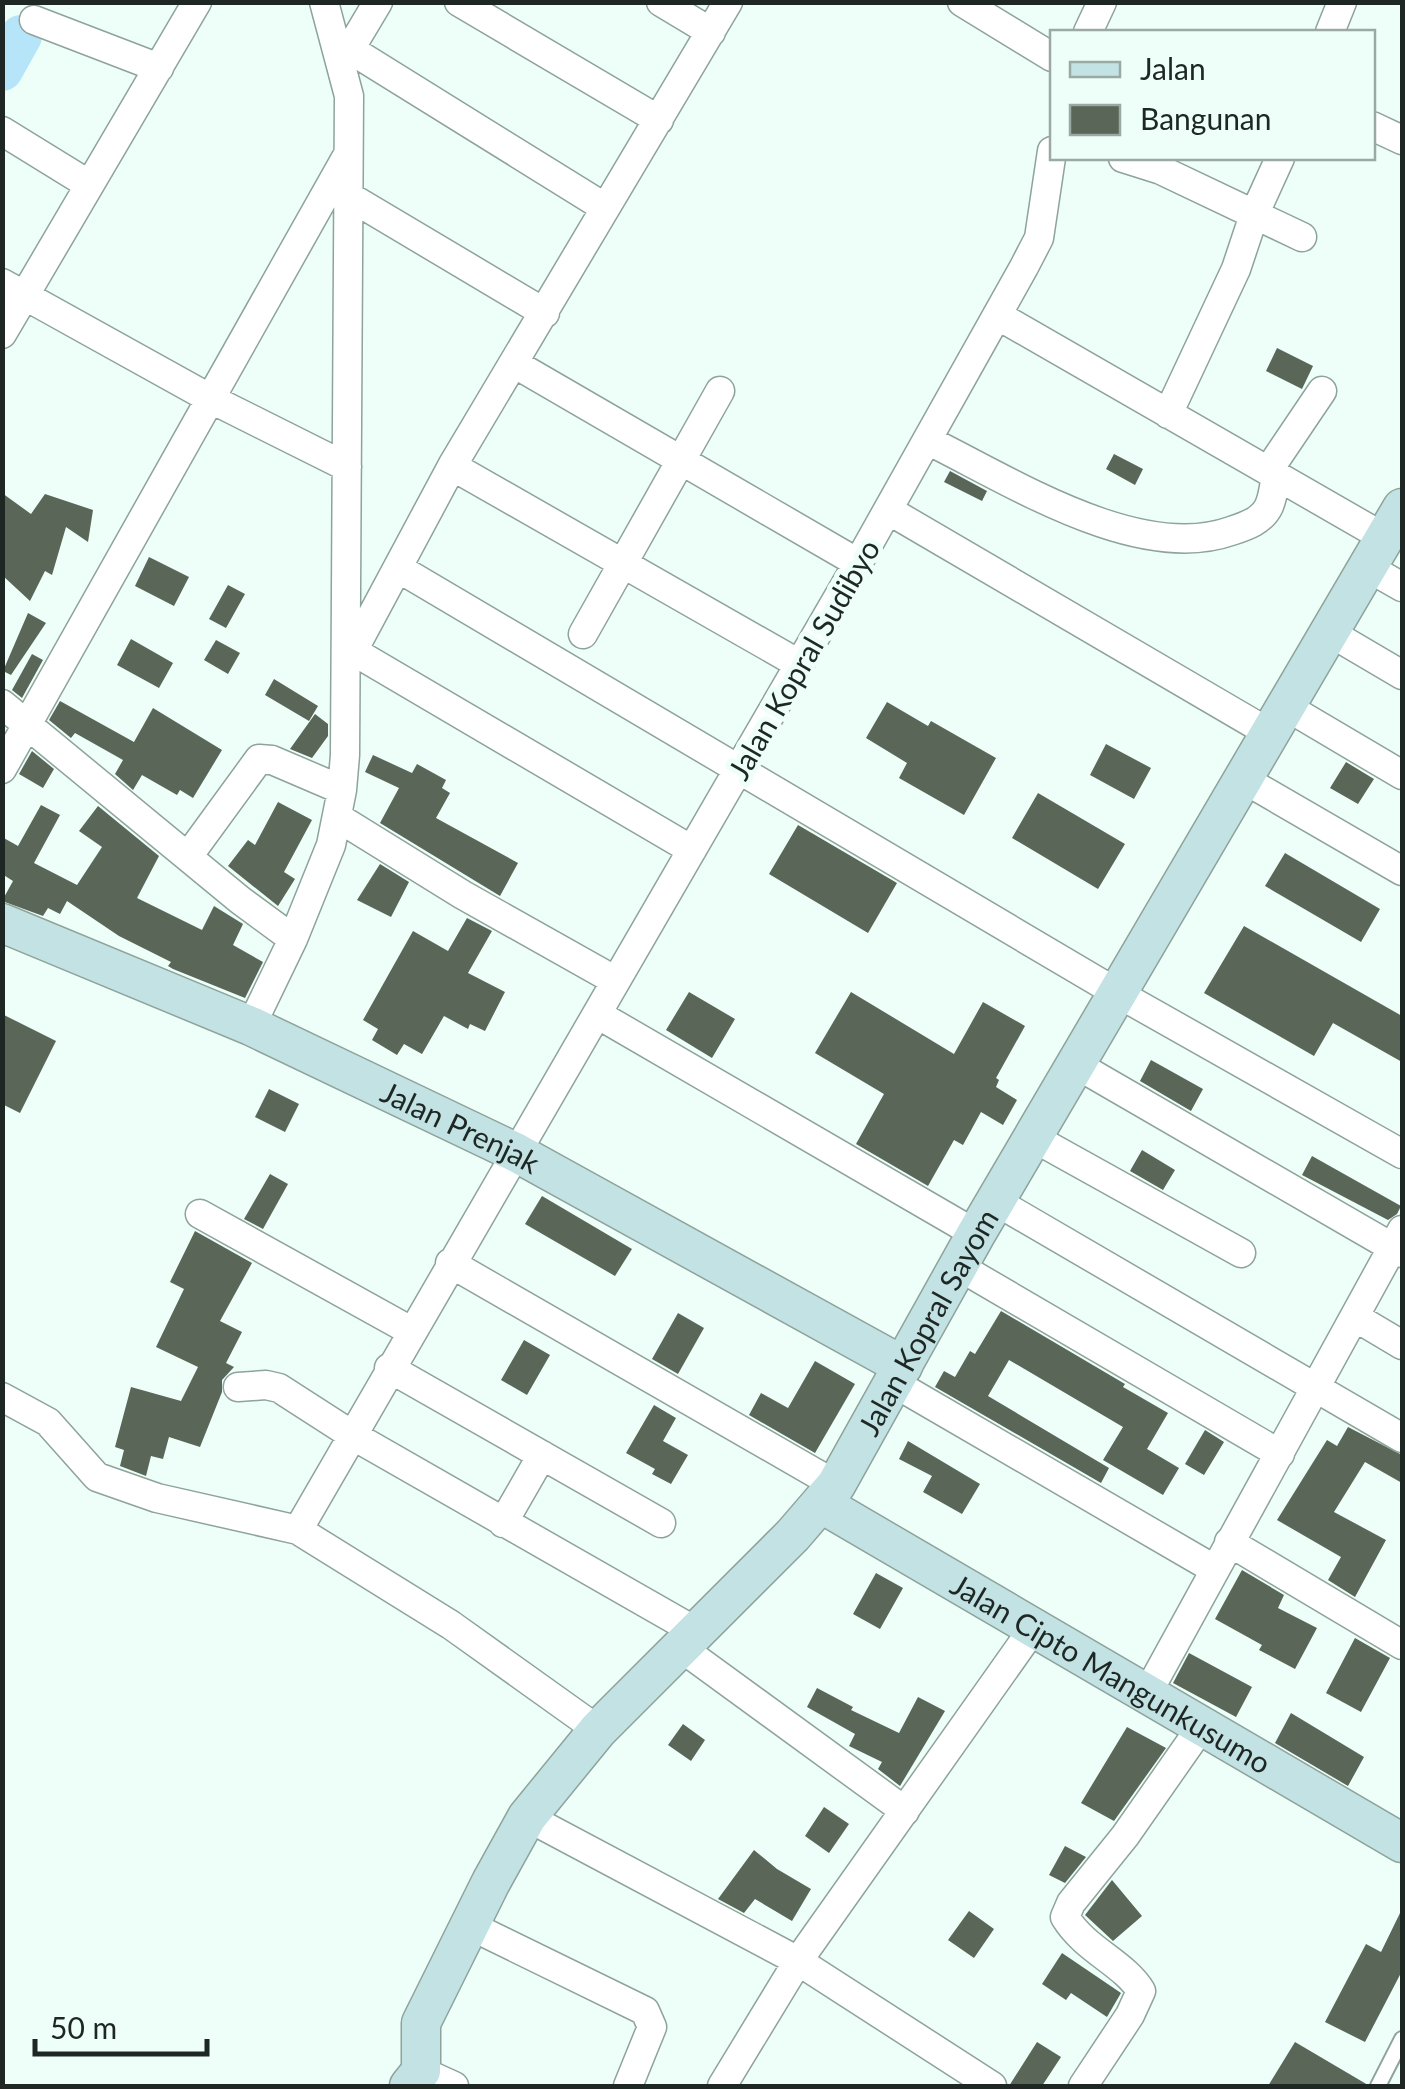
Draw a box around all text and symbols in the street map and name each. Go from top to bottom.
legend [1050,30,1375,160]
text: Jalan [1140,50,1206,86]
text: Bangunan [1140,100,1272,136]
street label: Jalan Kopral Sudibyo [720,532,886,786]
street label: Jalan Prenjak [376,1073,547,1181]
street label: Jalan Kopral Sayom [850,1202,1005,1441]
street label: Jalan Cipto Mangunkusumo [945,1566,1278,1781]
scale bar [35,1994,208,2056]
text: 50 m [50,2009,117,2045]

